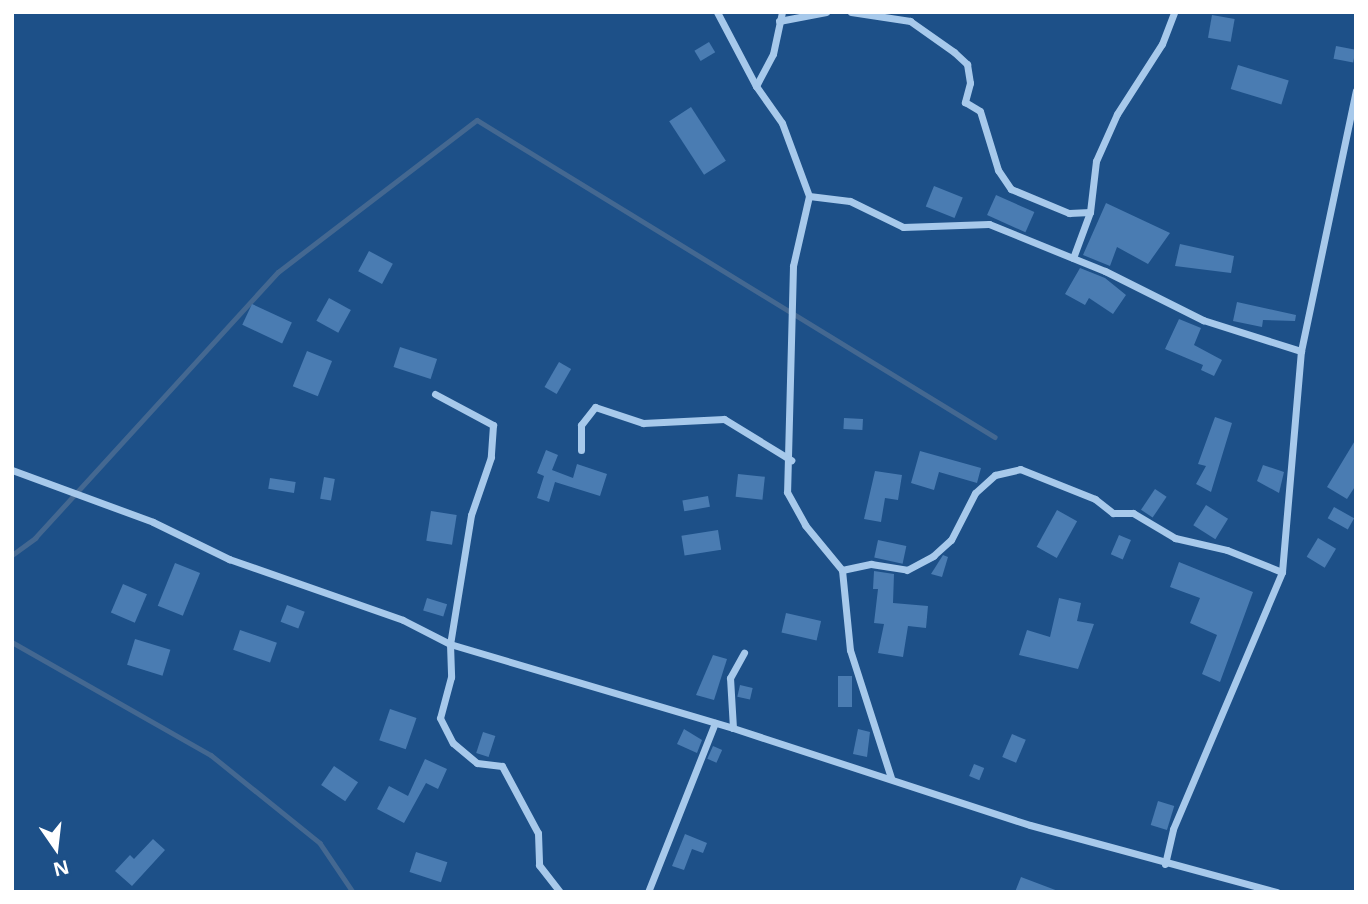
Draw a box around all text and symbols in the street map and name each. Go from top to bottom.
north arrow [21,813,91,883]
text: N [50,854,72,883]

